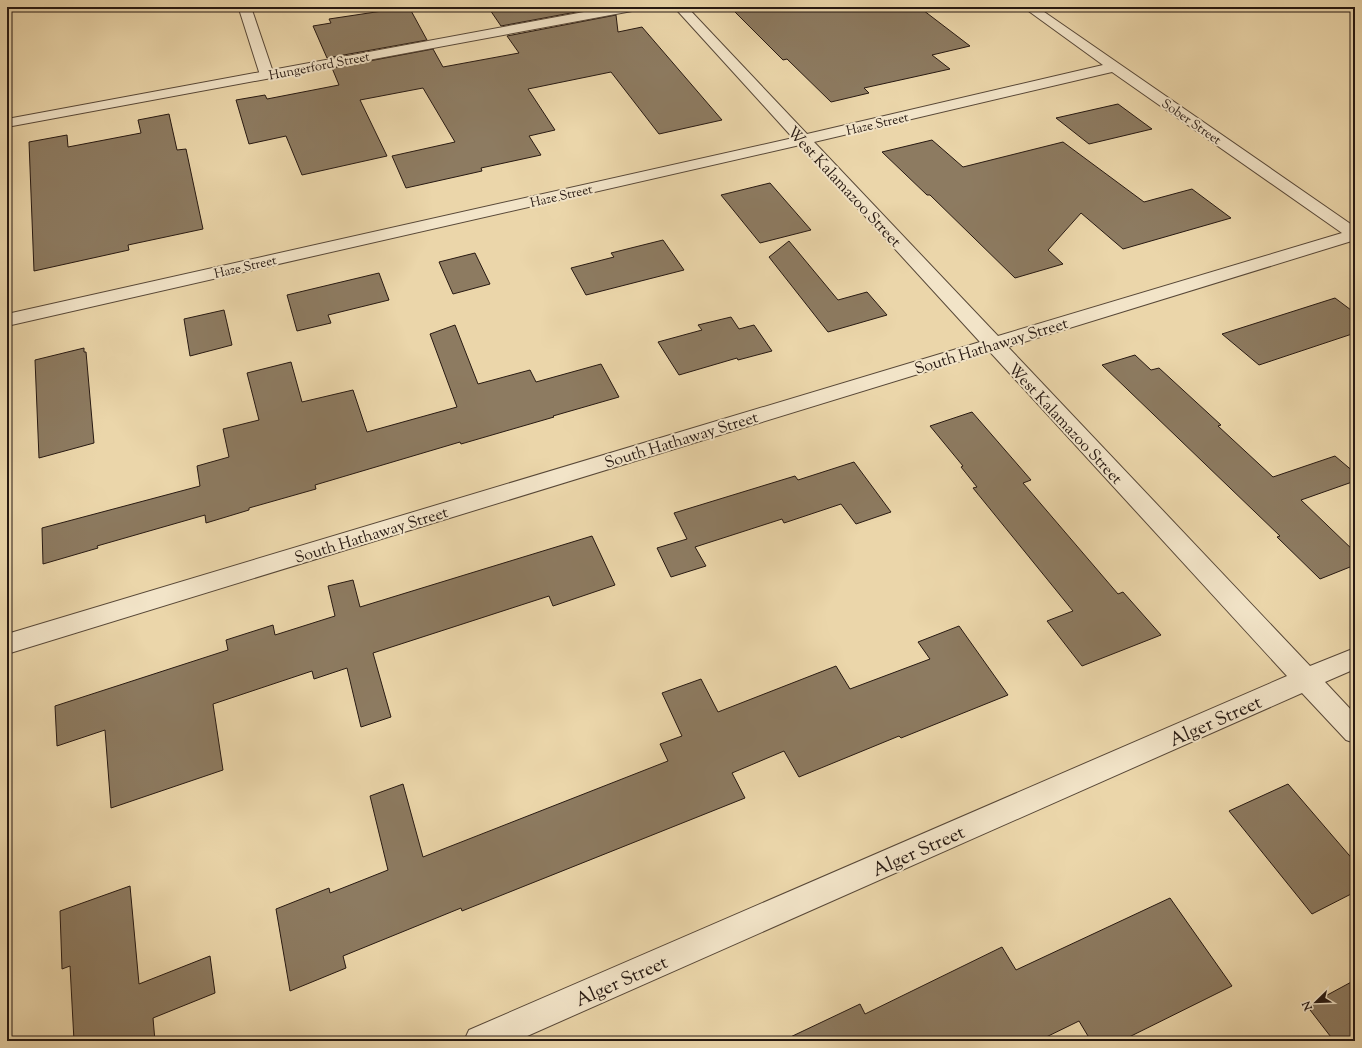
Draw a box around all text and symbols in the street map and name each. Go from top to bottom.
street label: Hungerford Street [267,48,372,86]
street label: Sober Street [1157,95,1225,150]
street label: Haze Street [844,109,911,141]
street label: West Kalamazoo Street [781,122,906,254]
street label: Haze Street [528,181,595,213]
street label: Haze Street [212,252,279,284]
street label: South Hathaway Street [912,313,1072,382]
street label: West Kalamazoo Street [1002,359,1127,491]
street label: South Hathaway Street [602,407,762,476]
street label: South Hathaway Street [292,502,452,571]
street label: Alger Street [1165,690,1267,755]
street label: Alger Street [868,820,970,885]
street label: Alger Street [571,950,673,1015]
north arrow [1296,982,1336,1022]
text: N [1299,998,1317,1014]

